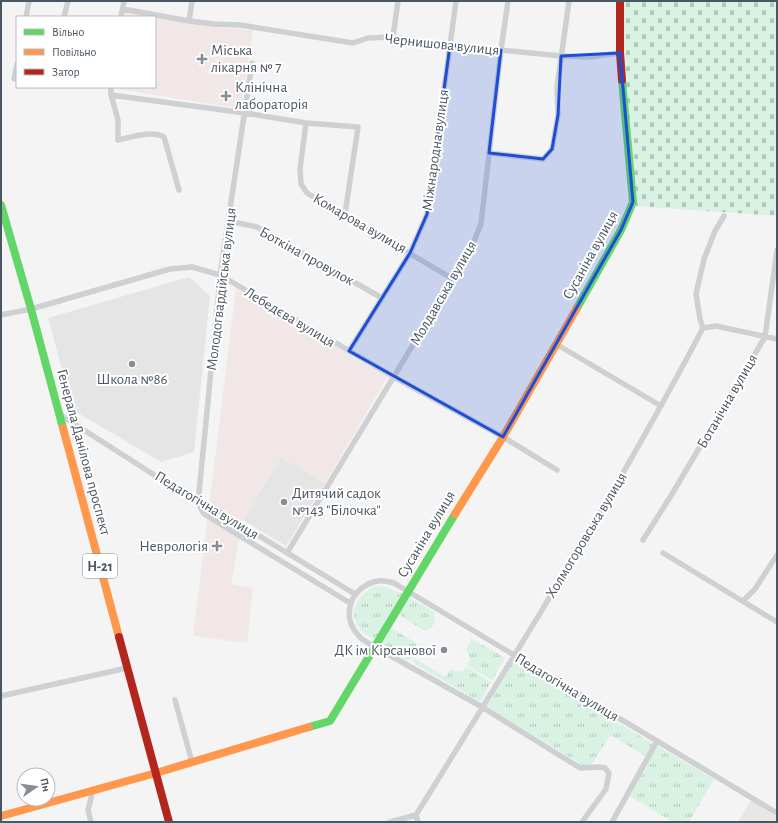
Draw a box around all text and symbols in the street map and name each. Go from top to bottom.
legend [16,16,156,88]
text: Вільно [52,26,84,38]
street label: Чернишова вулиця [384,31,500,58]
place label: Міська лікарня № 7 [211,43,281,75]
text: Повільно [52,46,97,58]
marker: Міська лікарня № 7 [196,53,208,65]
text: Затор [52,66,80,78]
place label: Клінічна лабораторія [235,80,308,112]
street label: Міжнародна вулиця [420,88,451,212]
marker: Клінічна лабораторія [220,90,232,102]
street label: Комарова вулиця [310,191,409,256]
street label: Молодогвардійська вулиця [204,207,239,371]
street label: Сусаніна вулиця [560,209,621,302]
street label: Боткіна провулок [257,224,357,289]
street label: Молдавська вулиця [407,238,479,348]
street label: Лебедєва вулиця [242,285,338,350]
street label: Ботанічна вулиця [694,352,760,451]
marker: Школа №86 [127,359,137,369]
street label: Генерала Данілова проспект [54,367,113,538]
place label: Школа №86 [96,372,168,387]
street label: Педагогічна вулиця [152,469,261,542]
street label: Холмогоровська вулиця [543,470,630,601]
place label: Дитячий садок №143 "Білочка" [292,486,381,518]
street label: Сусаніна вулиця [395,488,458,580]
marker: Дитячий садок №143 "Білочка" [279,497,289,507]
place label: Неврологія [139,539,208,554]
marker: Неврологія [211,540,223,552]
road number: Н-21 [83,554,117,578]
place label: ДК ім Кірсанової [335,643,436,658]
marker: ДК ім Кірсанової [439,645,449,655]
street label: Педагогічна вулиця [512,651,621,724]
north arrow [16,767,56,807]
text: Пн [38,777,52,793]

